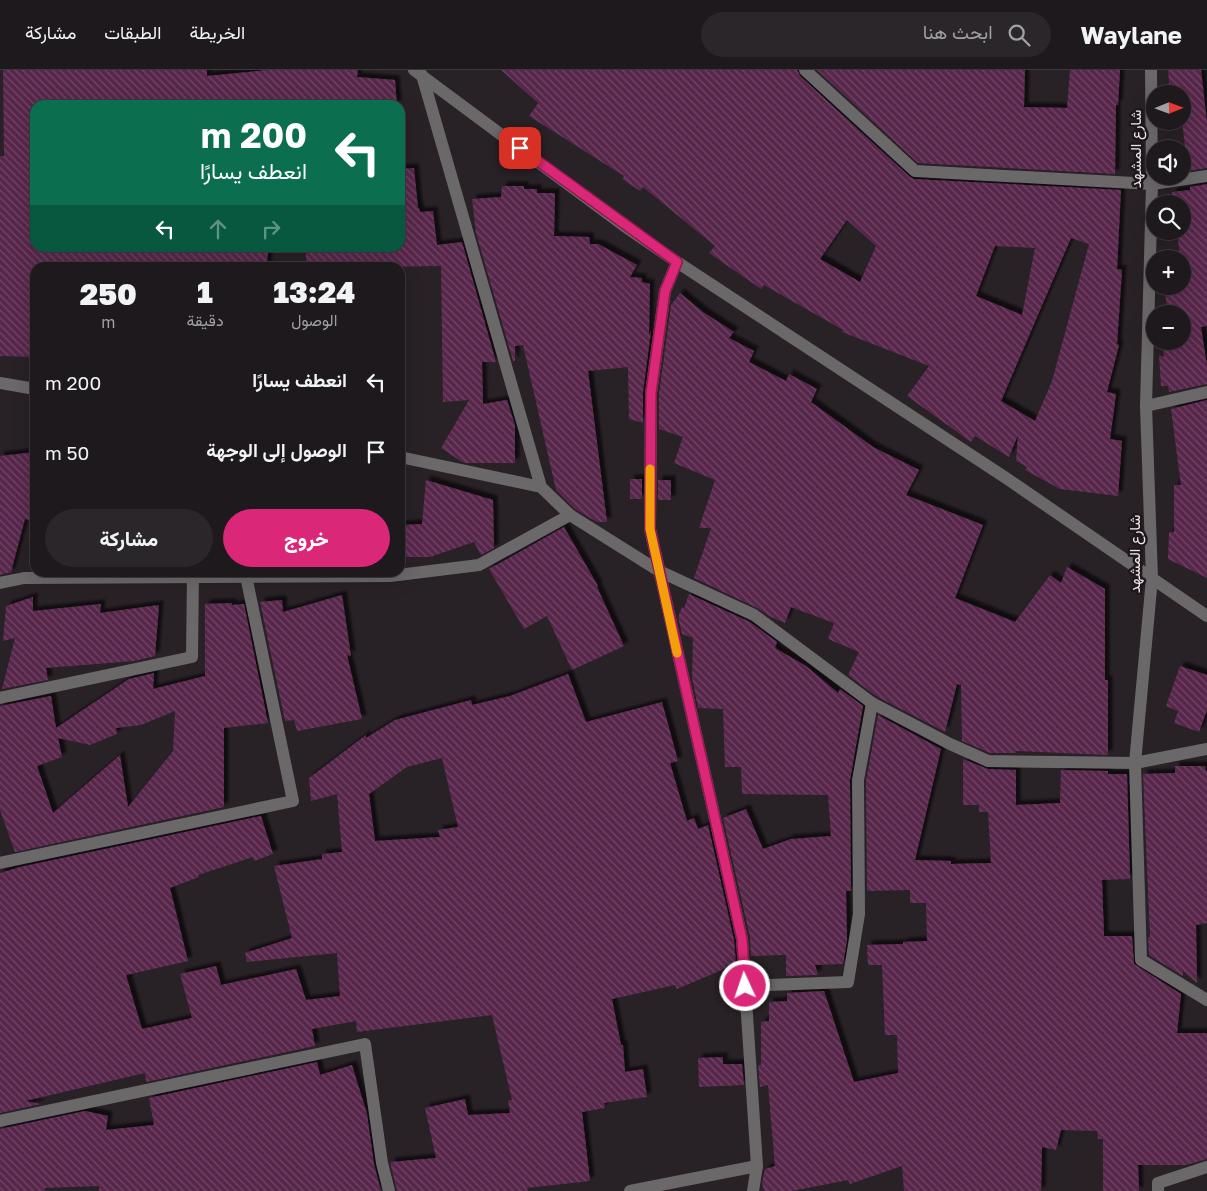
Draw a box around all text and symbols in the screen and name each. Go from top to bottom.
search box [701,12,1051,57]
text: ابحث هنا [923,20,993,43]
text: Waylane [1081,20,1182,49]
text: مشاركة [25,21,76,43]
text: الطبقات [104,21,161,43]
text: الخريطة [189,21,245,43]
icon: search [1005,21,1033,49]
north arrow [1146,85,1191,130]
map controls [1146,85,1191,350]
street label: شارع المشهد [1126,110,1147,188]
text: 200 m [201,114,307,156]
icon: left [325,120,390,185]
pin [499,127,541,169]
icon: arrive [506,134,534,162]
button: sound [1146,140,1191,185]
text: انعطف يسارًا [200,157,307,184]
button: search [1146,195,1191,240]
icon: left [151,215,179,243]
icon: ahead [204,215,232,243]
icon: right [257,215,285,243]
button: + [1146,250,1191,295]
text: 1 [197,274,213,310]
text: 13:24 [273,274,355,310]
text: 250 [80,276,137,312]
button: − [1146,305,1191,350]
text: دقيقة [187,310,224,330]
text: الوصول [291,310,337,330]
text: m [101,312,115,332]
text: انعطف يسارًا [252,368,347,391]
icon: left [362,368,390,396]
text: 200 m [45,371,101,394]
text: الوصول إلى الوجهة [206,438,347,461]
icon: arrive [362,438,390,466]
text: 50 m [45,441,89,464]
button: مشاركة [45,509,213,567]
button: خروج [223,509,390,567]
street label: شارع المشهد [1125,515,1146,593]
position arrow [718,959,770,1011]

